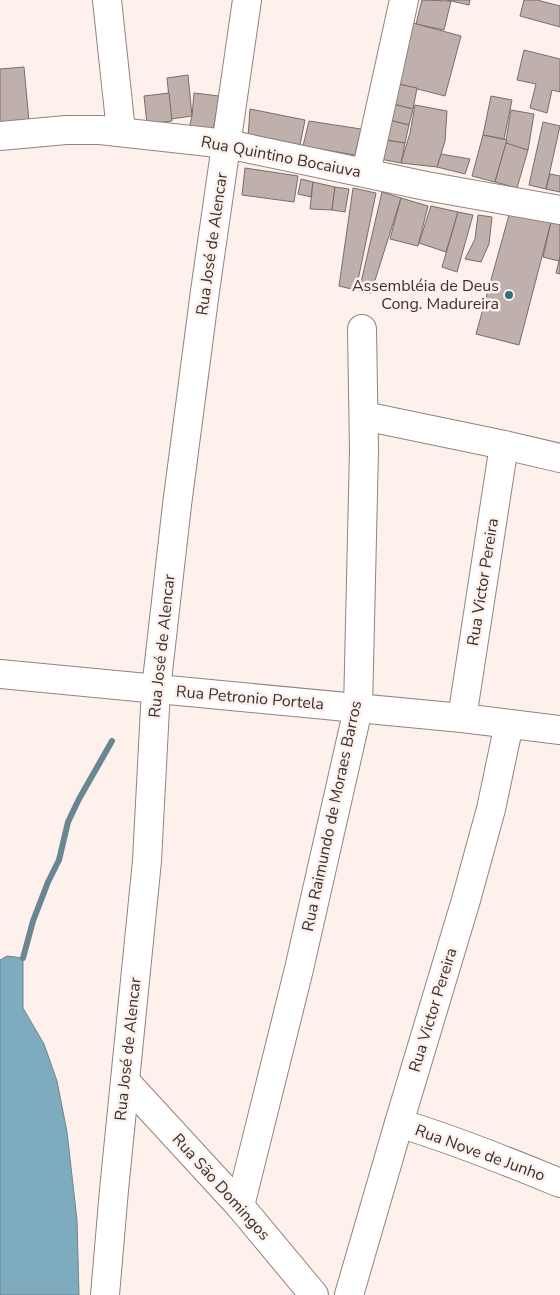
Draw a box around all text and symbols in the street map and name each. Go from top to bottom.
street label: Rua Quintino Bocaiuva [199,131,363,183]
street label: Rua José de Alencar [191,171,233,317]
place label: Assembléia de Deus Cong. Madureira [352,275,499,315]
marker: Assembléia de Deus Cong. Madureira [503,289,515,301]
street label: Rua Victor Pereira [462,517,504,647]
street label: Rua José de Alencar [144,573,180,719]
street label: Rua Petronio Portela [175,681,325,715]
street label: Rua Raimundo de Moraes Barros [297,699,367,933]
street label: Rua Victor Pereira [404,945,462,1075]
street label: Rua José de Alencar [110,976,146,1122]
street label: Rua Nove de Junho [412,1119,548,1187]
street label: Rua São Domingos [167,1129,275,1245]

